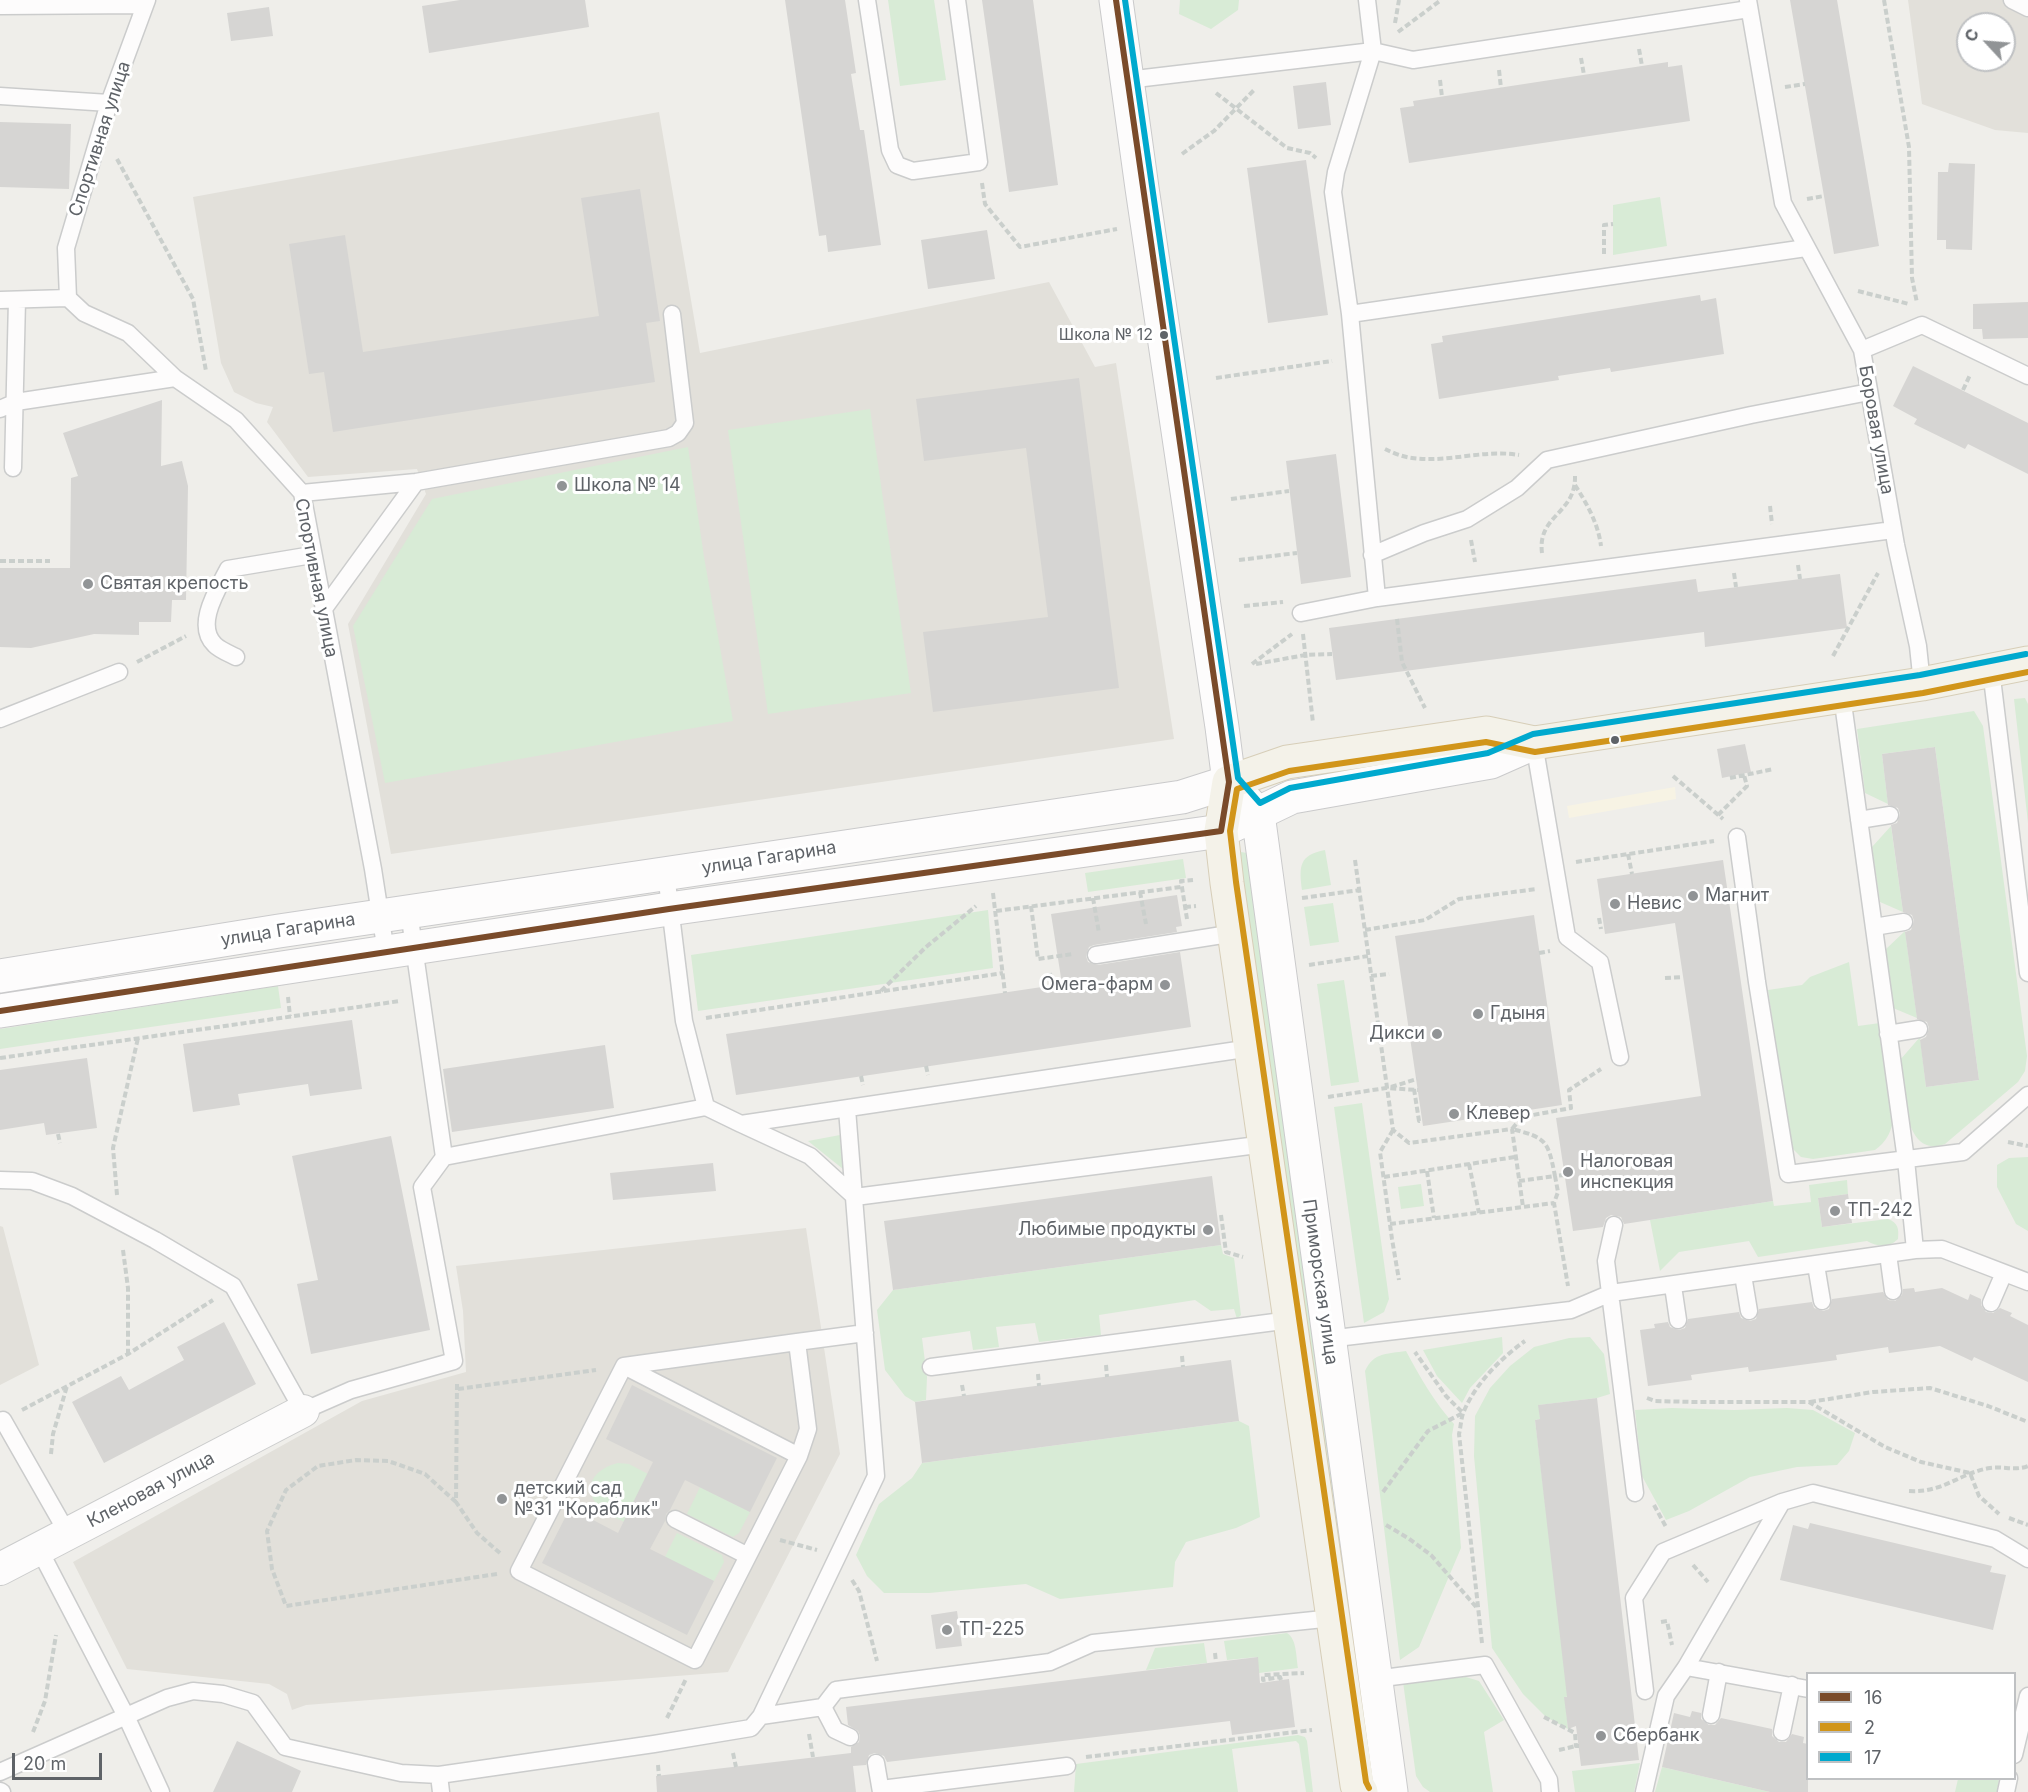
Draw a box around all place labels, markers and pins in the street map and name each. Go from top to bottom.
place label: Школа № 12 [1059,325,1153,345]
marker: Школа № 12 [1158,329,1170,341]
place label: Школа № 14 [574,475,681,497]
marker: Школа № 14 [555,479,569,493]
place label: Святая крепость [100,573,248,595]
marker: Святая крепость [81,577,95,591]
unlabelled marker [1609,734,1621,746]
place label: Магнит [1705,885,1769,907]
marker: Магнит [1686,889,1700,903]
place label: Невис [1627,893,1682,915]
marker: Невис [1608,897,1622,911]
place label: Омега-фарм [1041,974,1153,996]
marker: Омега-фарм [1158,978,1172,992]
place label: Гдыня [1490,1003,1546,1025]
marker: Гдыня [1471,1007,1485,1021]
place label: Дикси [1369,1023,1425,1045]
marker: Дикси [1430,1027,1444,1041]
place label: Клевер [1466,1103,1531,1125]
marker: Клевер [1447,1107,1461,1121]
place label: Налоговая инспекция [1580,1151,1674,1194]
marker: Налоговая инспекция [1561,1165,1575,1179]
place label: ТП-242 [1847,1200,1913,1222]
marker: ТП-242 [1828,1204,1842,1218]
place label: Любимые продукты [1018,1219,1196,1241]
marker: Любимые продукты [1201,1223,1215,1237]
place label: детский сад №31 "Кораблик" [514,1478,659,1520]
marker: детский сад №31 "Кораблик" [495,1492,509,1506]
place label: ТП-225 [959,1619,1025,1641]
marker: ТП-225 [940,1623,954,1637]
place label: Сбербанк [1613,1725,1699,1747]
marker: Сбербанк [1594,1729,1608,1743]

